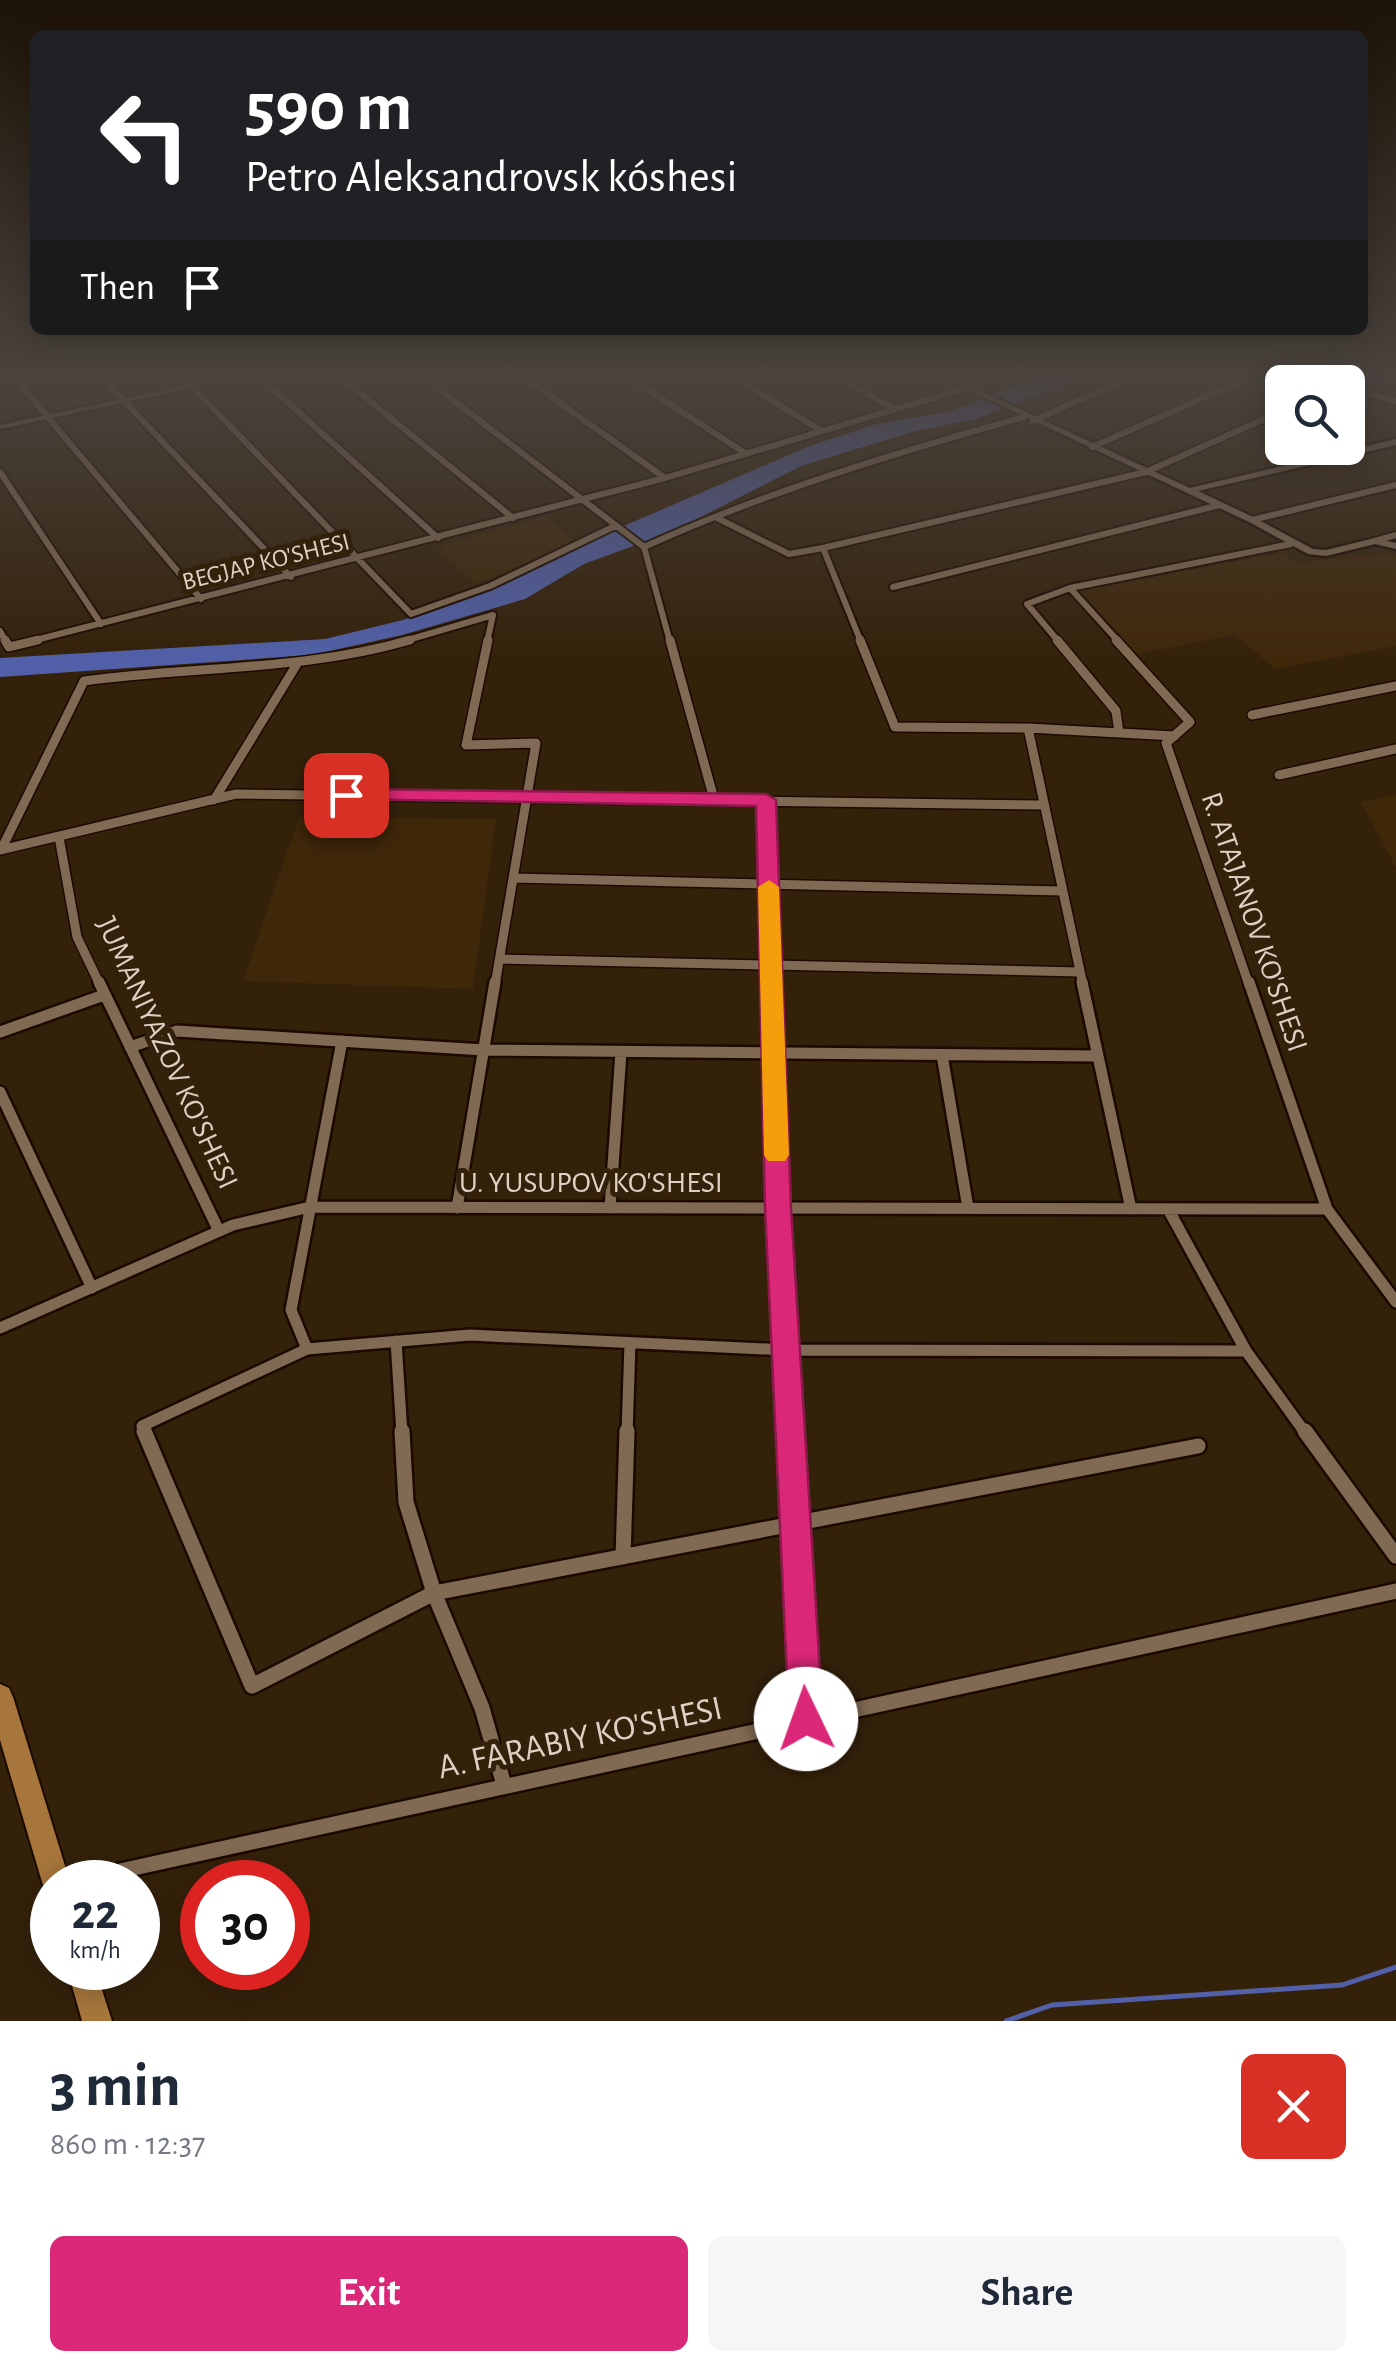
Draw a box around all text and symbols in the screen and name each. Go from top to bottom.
icon: left [80,70,210,200]
text: 590 m [245,73,413,143]
text: Petro Aleksandrovsk kóshesi [245,155,737,200]
icon: arrive [175,260,230,315]
text: Then [80,269,155,307]
map controls [1265,365,1365,465]
button: search [1265,365,1365,465]
street label: BEGJAP KO'SHESI [180,529,352,595]
pin [304,753,389,838]
icon: arrive [319,768,374,823]
street label: R. ATAJANOV KO'SHESI [1195,788,1313,1056]
street label: JUMANIYAZOV KO'SHESI [91,912,243,1194]
street label: U. YUSUPOV KO'SHESI [459,1168,723,1198]
position arrow [754,1667,858,1771]
street label: A. FARABIY KO'SHESI [435,1691,725,1785]
speed limit sign: 30 [180,1860,310,1990]
text: 22 [71,1888,119,1938]
text: km/h [69,1938,121,1963]
button: close [1241,2054,1346,2159]
text: 3 min [50,2057,181,2117]
text: 860 m · 12:37 [50,2128,205,2160]
button: Exit [50,2236,688,2351]
button: Share [708,2236,1346,2351]

